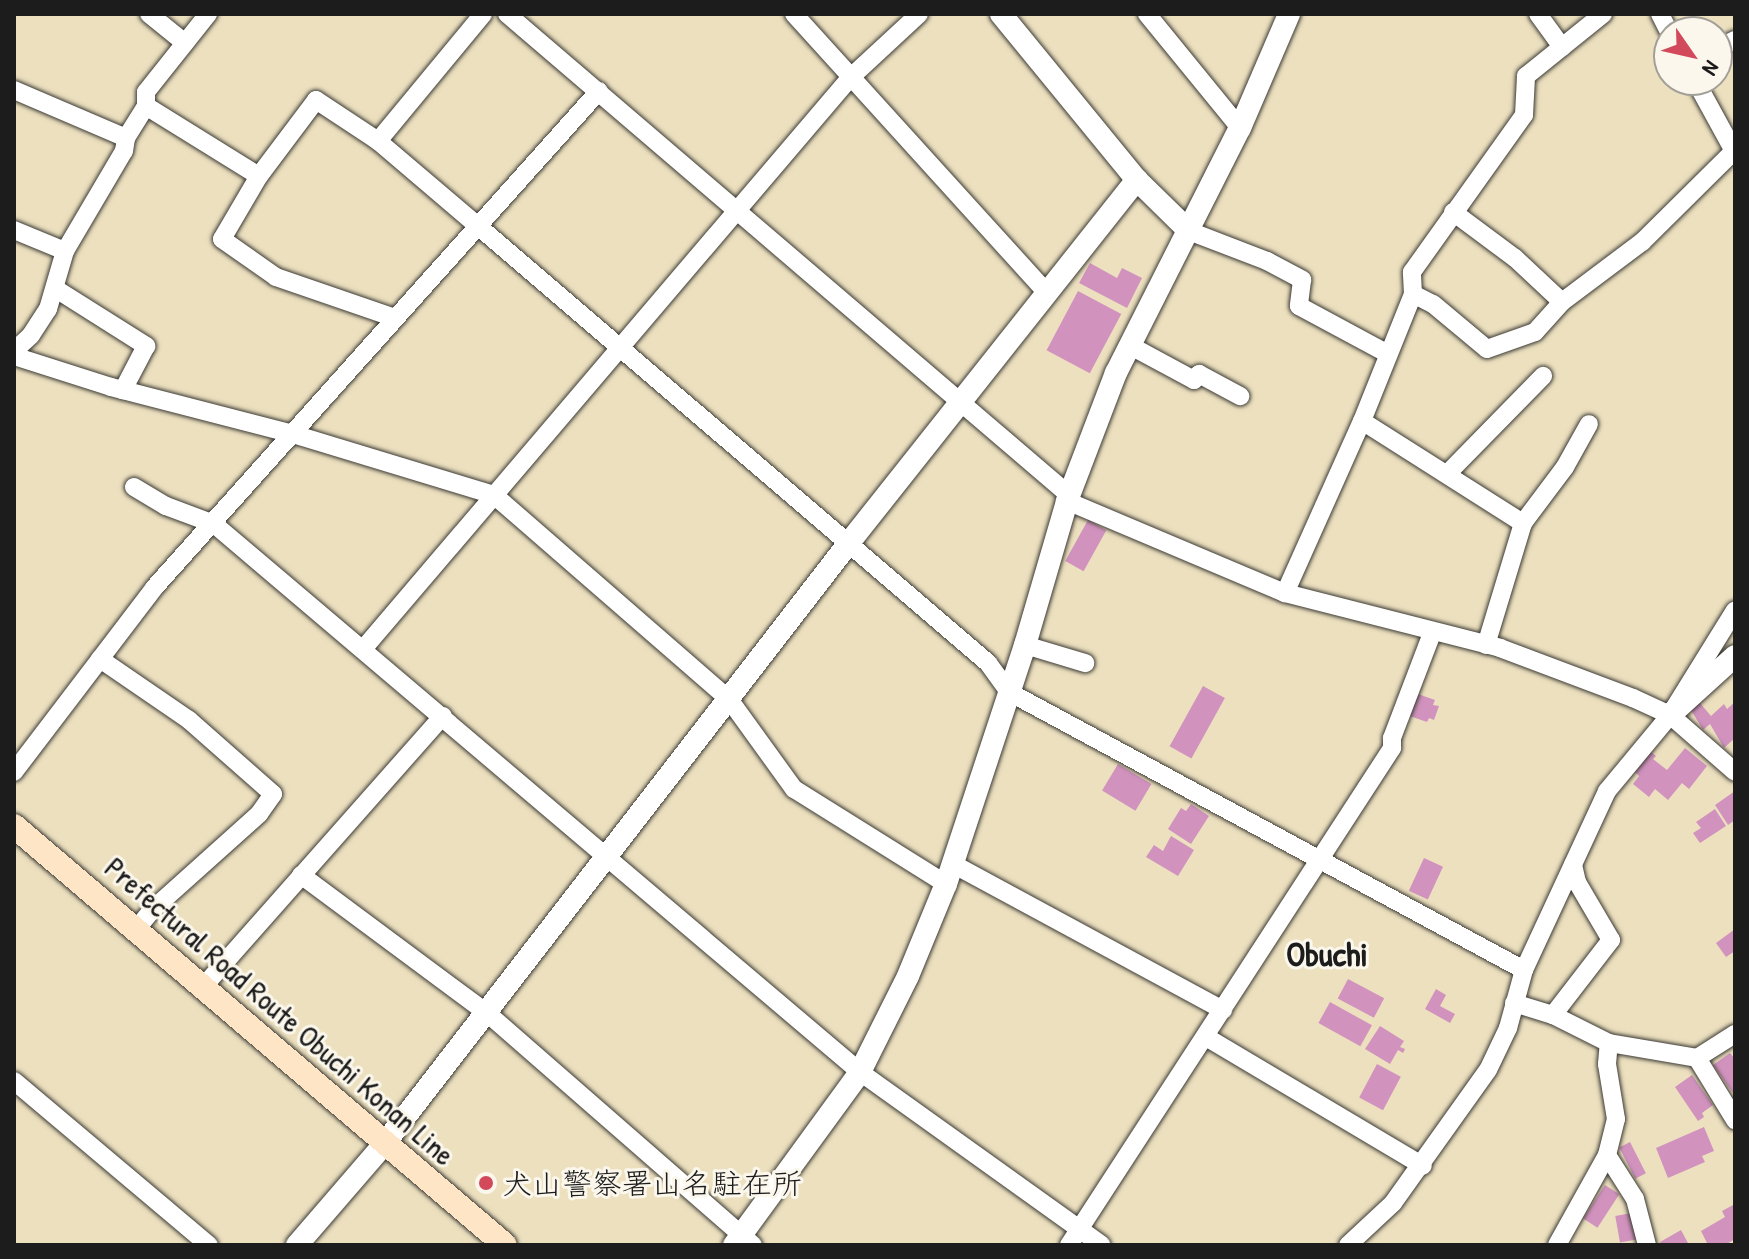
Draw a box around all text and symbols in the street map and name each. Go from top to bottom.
north arrow [1653,16,1733,96]
text: N [1696,55,1727,82]
street label: Prefectural Road Route Obuchi Konan Line [98,849,462,1173]
district label: Obuchi [1286,935,1368,975]
place label: 犬山警察署山名駐在所 [502,1165,802,1201]
marker: 犬山警察署山名駐在所 [477,1174,495,1192]

